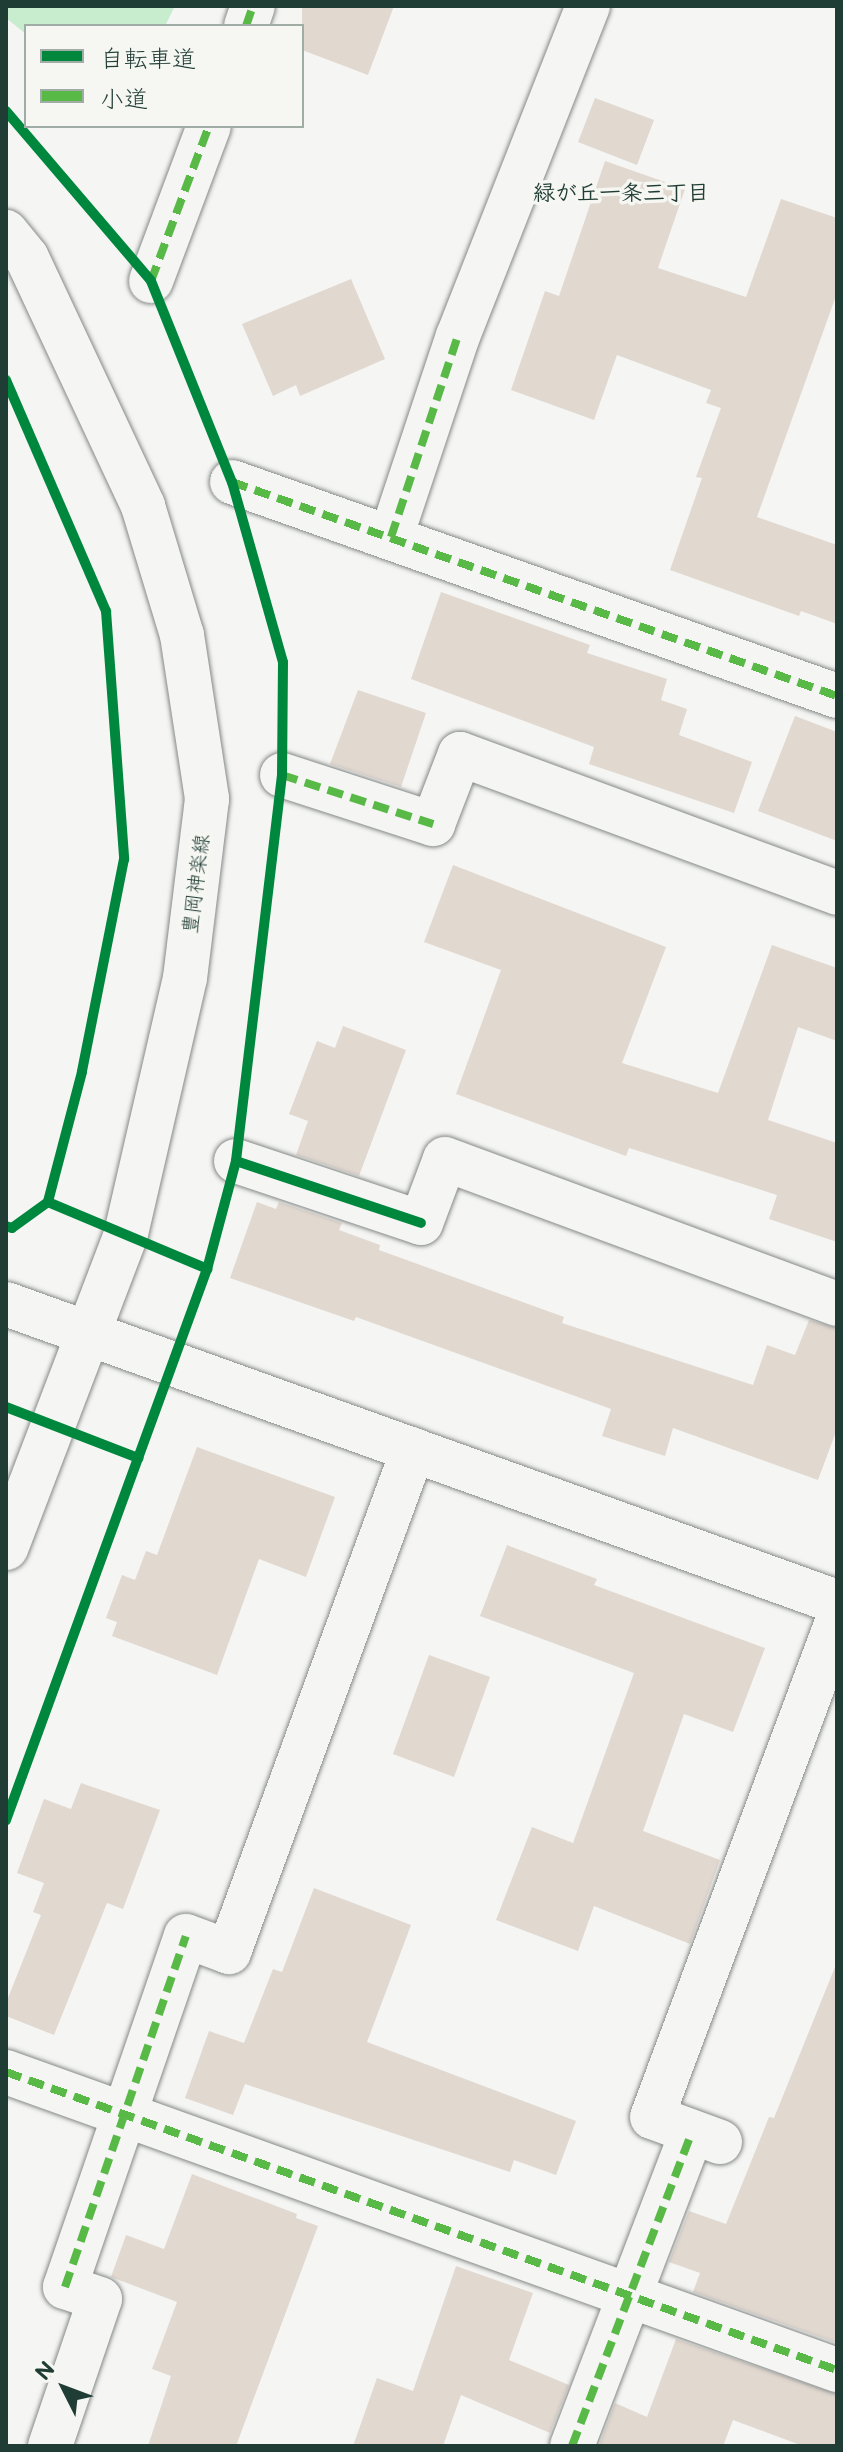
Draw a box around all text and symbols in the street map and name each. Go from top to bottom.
legend [24,24,304,128]
text: 自転車道 [100,45,196,74]
text: 小道 [100,85,148,114]
district label: 緑が丘一条三丁目 [533,181,709,207]
street label: 豊岡神楽線 [179,833,215,935]
north arrow [24,2348,104,2428]
text: N [30,2356,61,2387]

